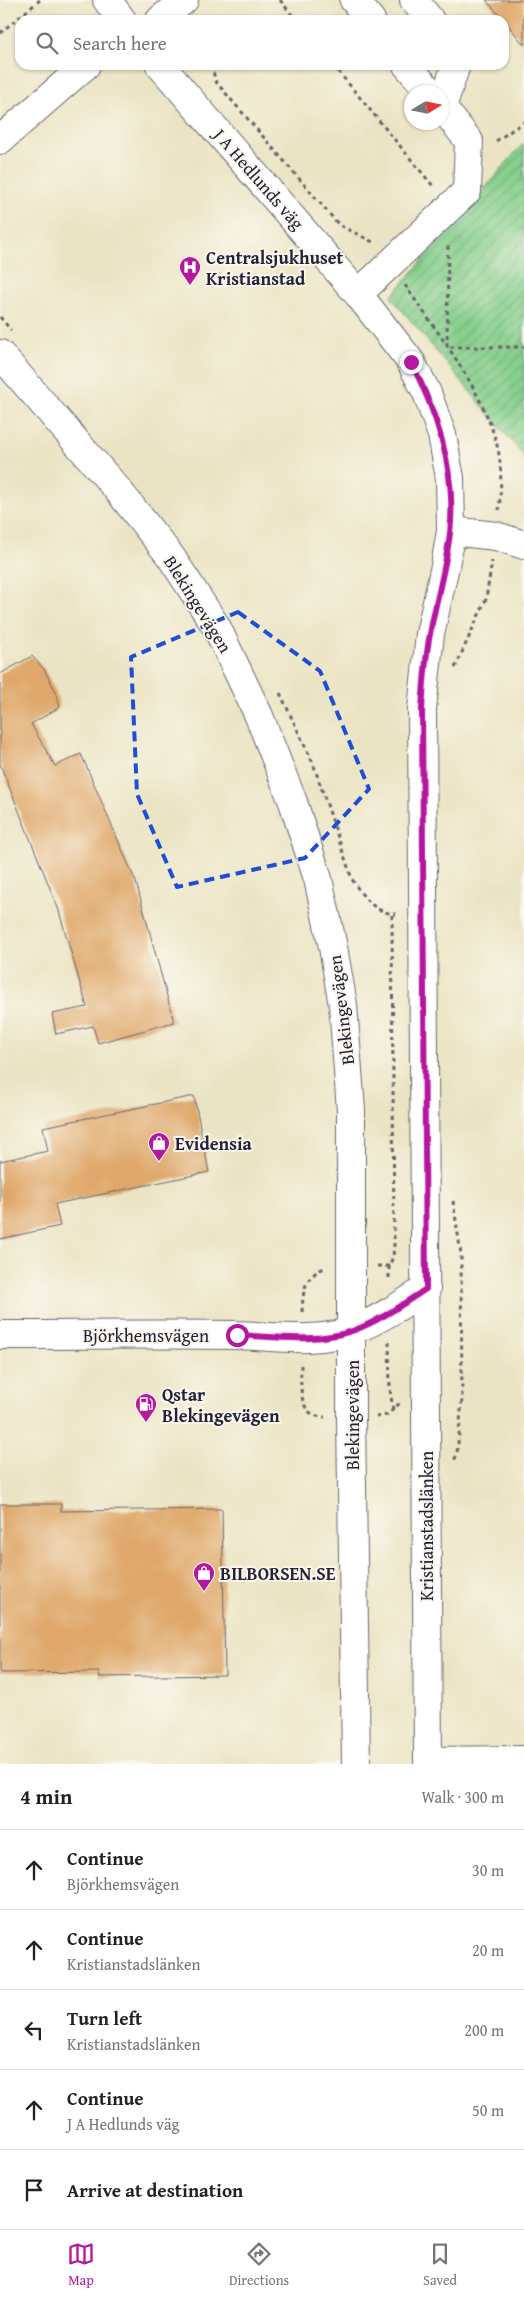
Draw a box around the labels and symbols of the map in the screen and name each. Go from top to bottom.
north arrow [404,85,449,130]
street label: J A Hedlunds väg [206,121,311,236]
place label: Centralsjukhuset Kristianstad [206,244,344,292]
hospital icon: Centralsjukhuset Kristianstad [178,255,202,286]
route end [400,351,423,374]
street label: Blekingevägen [157,550,239,658]
street label: Blekingevägen [321,954,361,1066]
place label: Evidensia [175,1130,253,1157]
shop icon: Evidensia [147,1131,171,1162]
street label: Björkhemsvägen [83,1322,209,1349]
route start [226,1324,249,1347]
street label: Blekingevägen [339,1360,366,1470]
place label: Qstar Blekingevägen [162,1381,280,1429]
fuel station icon: Qstar Blekingevägen [134,1392,158,1423]
street label: Kristianstadslänken [413,1451,440,1601]
place label: BILBORSEN.SE [220,1560,336,1587]
shop icon: BILBORSEN.SE [192,1561,216,1592]

